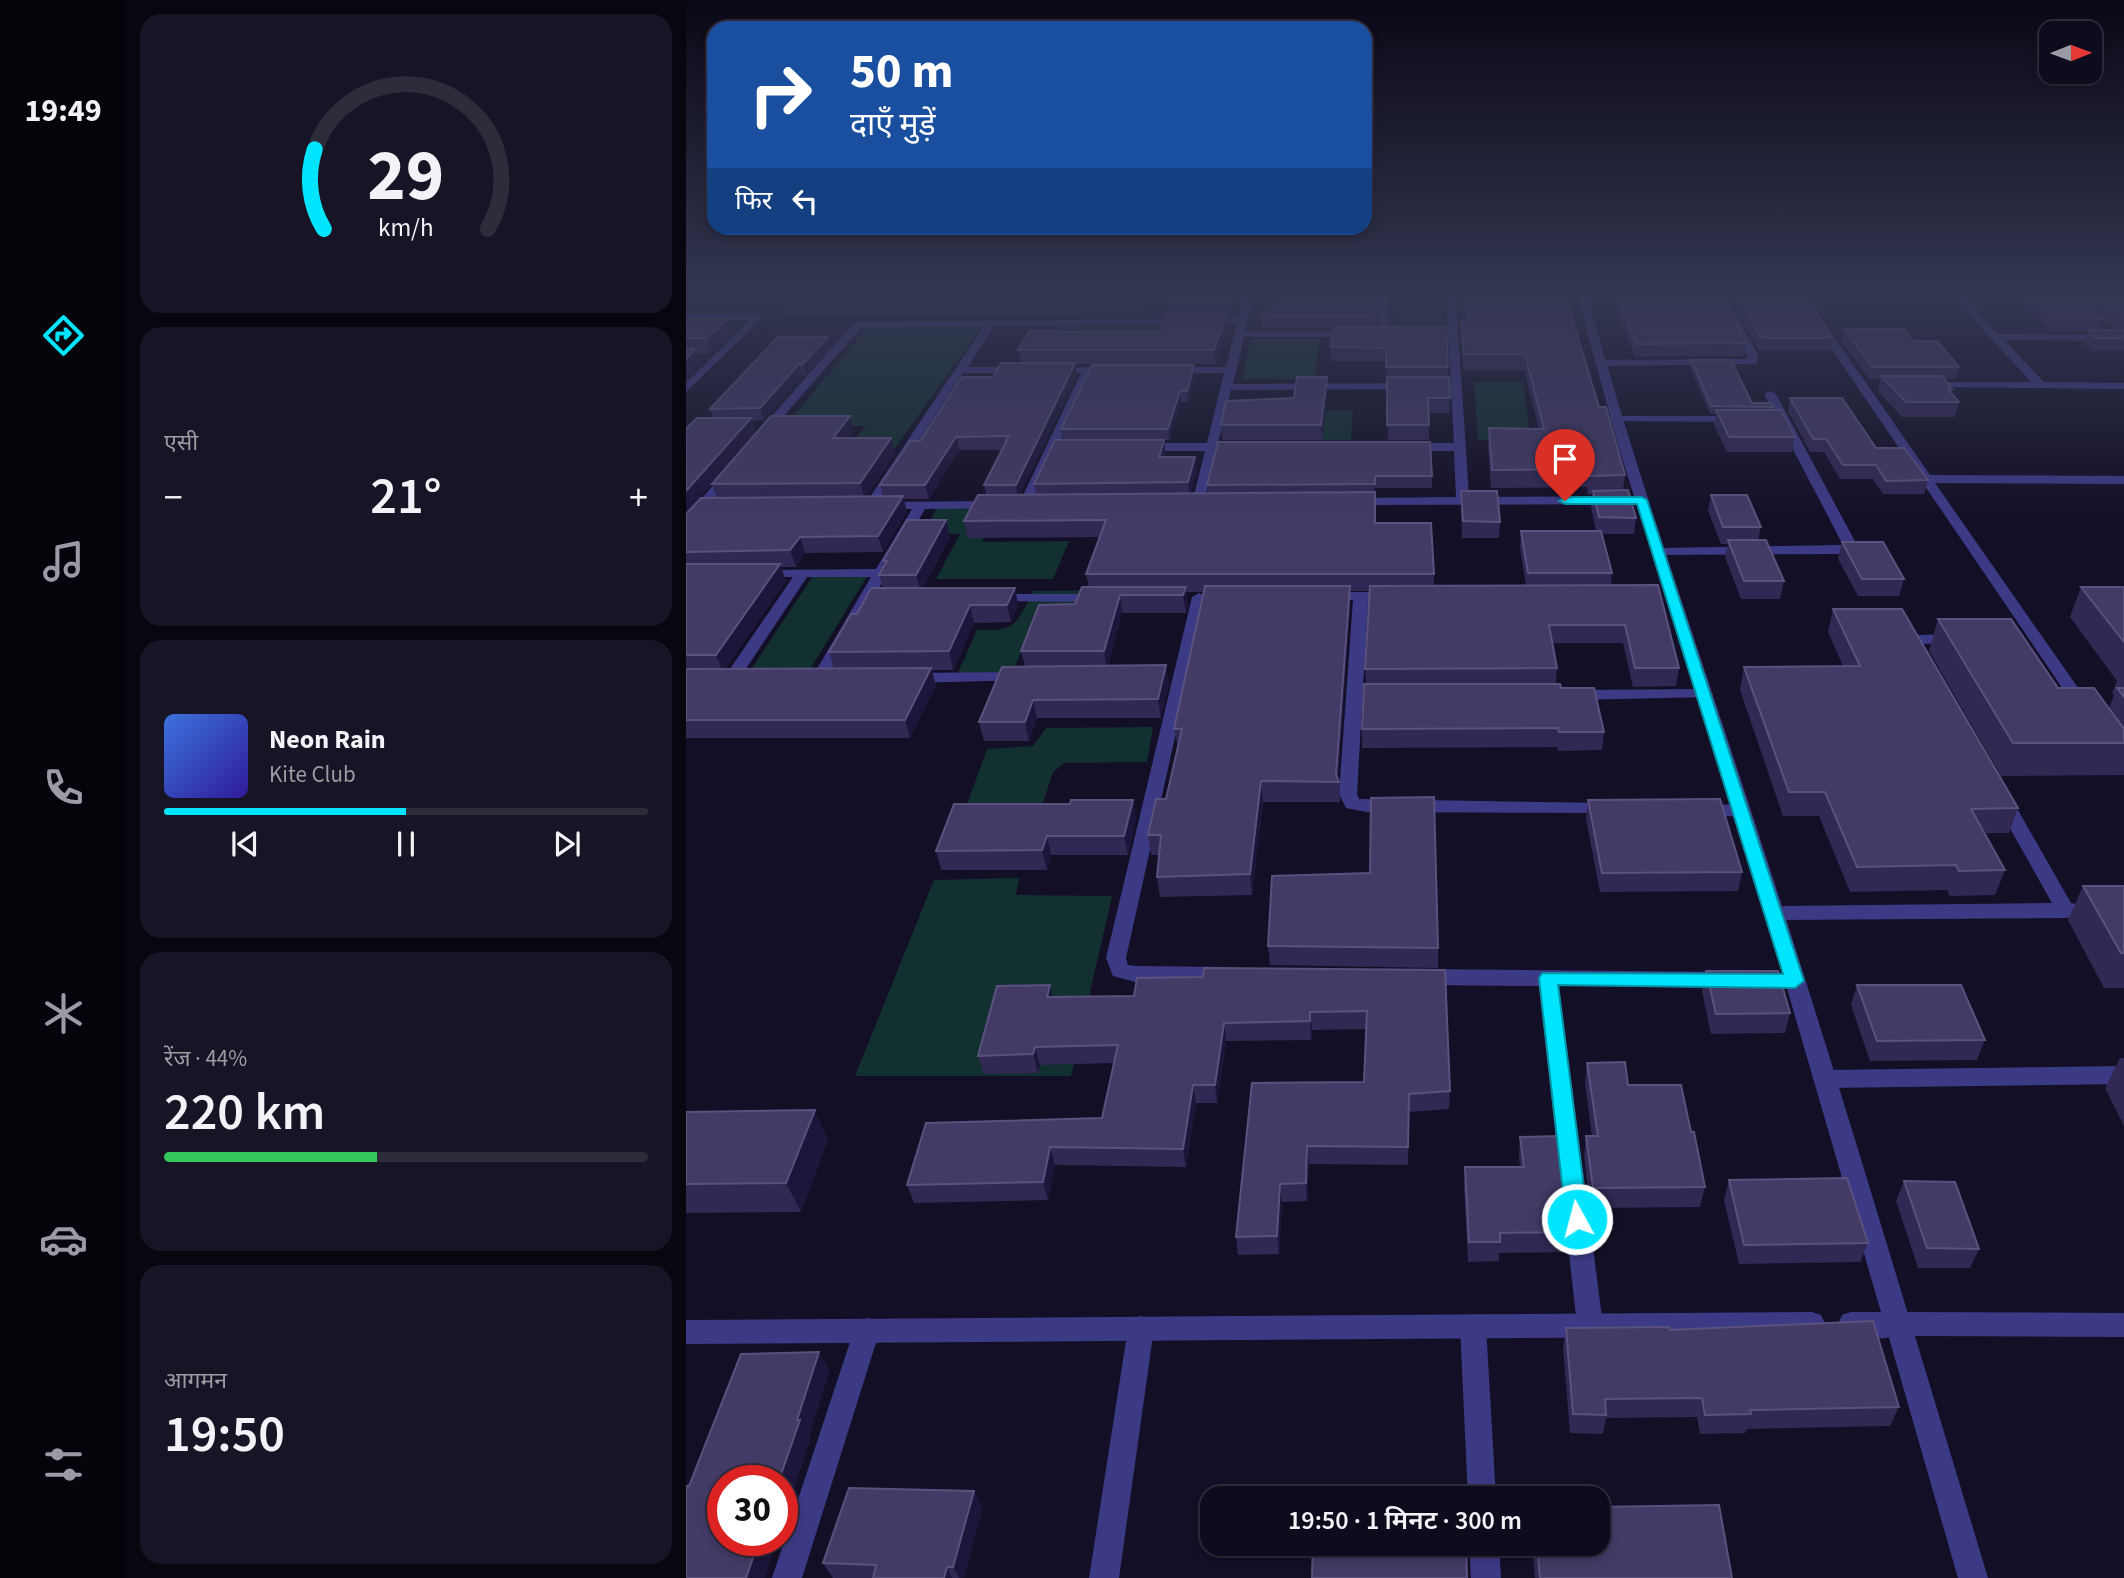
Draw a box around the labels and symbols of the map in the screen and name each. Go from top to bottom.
north arrow [2039,21,2102,84]
pin [1535,429,1595,501]
position arrow [1540,1182,1614,1256]
speed limit sign: 30 [707,1465,798,1556]

